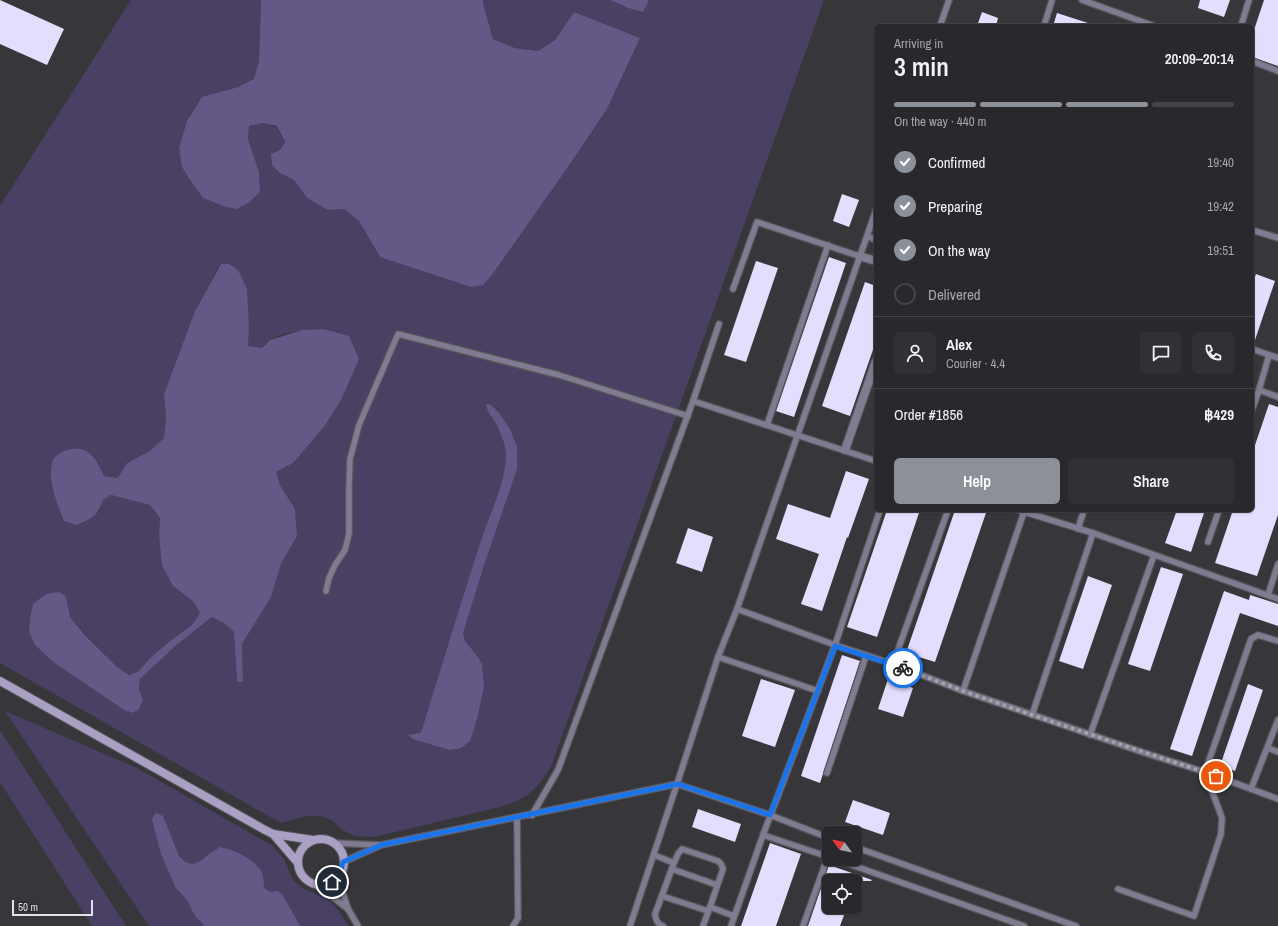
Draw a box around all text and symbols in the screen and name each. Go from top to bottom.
text: Arriving in [894,35,943,52]
text: 20:09–20:14 [1165,48,1234,69]
text: 3 min [894,49,949,84]
text: On the way · 440 m [894,113,986,130]
icon: check [894,151,916,173]
text: Confirmed [928,152,985,173]
text: 19:40 [1207,154,1234,171]
icon: check [894,195,916,217]
text: Preparing [928,196,982,217]
text: 19:42 [1207,198,1234,215]
icon: check [894,239,916,261]
text: On the way [928,240,990,261]
text: 19:51 [1207,242,1234,259]
text: Delivered [928,284,981,305]
button: person [894,332,936,374]
button: chat [1140,332,1182,374]
button: phone [1192,332,1234,374]
text: Alex [946,334,972,355]
text: Courier · 4.4 [946,355,1005,372]
text: Order #1856 [894,404,963,425]
text: ฿429 [1204,404,1234,425]
button: Help [894,458,1060,504]
button: Share [1068,458,1234,504]
courier [883,648,923,688]
icon: bike [892,657,914,679]
pin [1199,759,1233,793]
icon: bag [1205,765,1227,787]
north arrow [822,826,862,866]
map controls [822,826,862,914]
pin [315,865,349,899]
icon: home [321,871,343,893]
button: locate [822,874,862,914]
scale bar [12,898,93,917]
text: 50 m [18,900,38,914]

